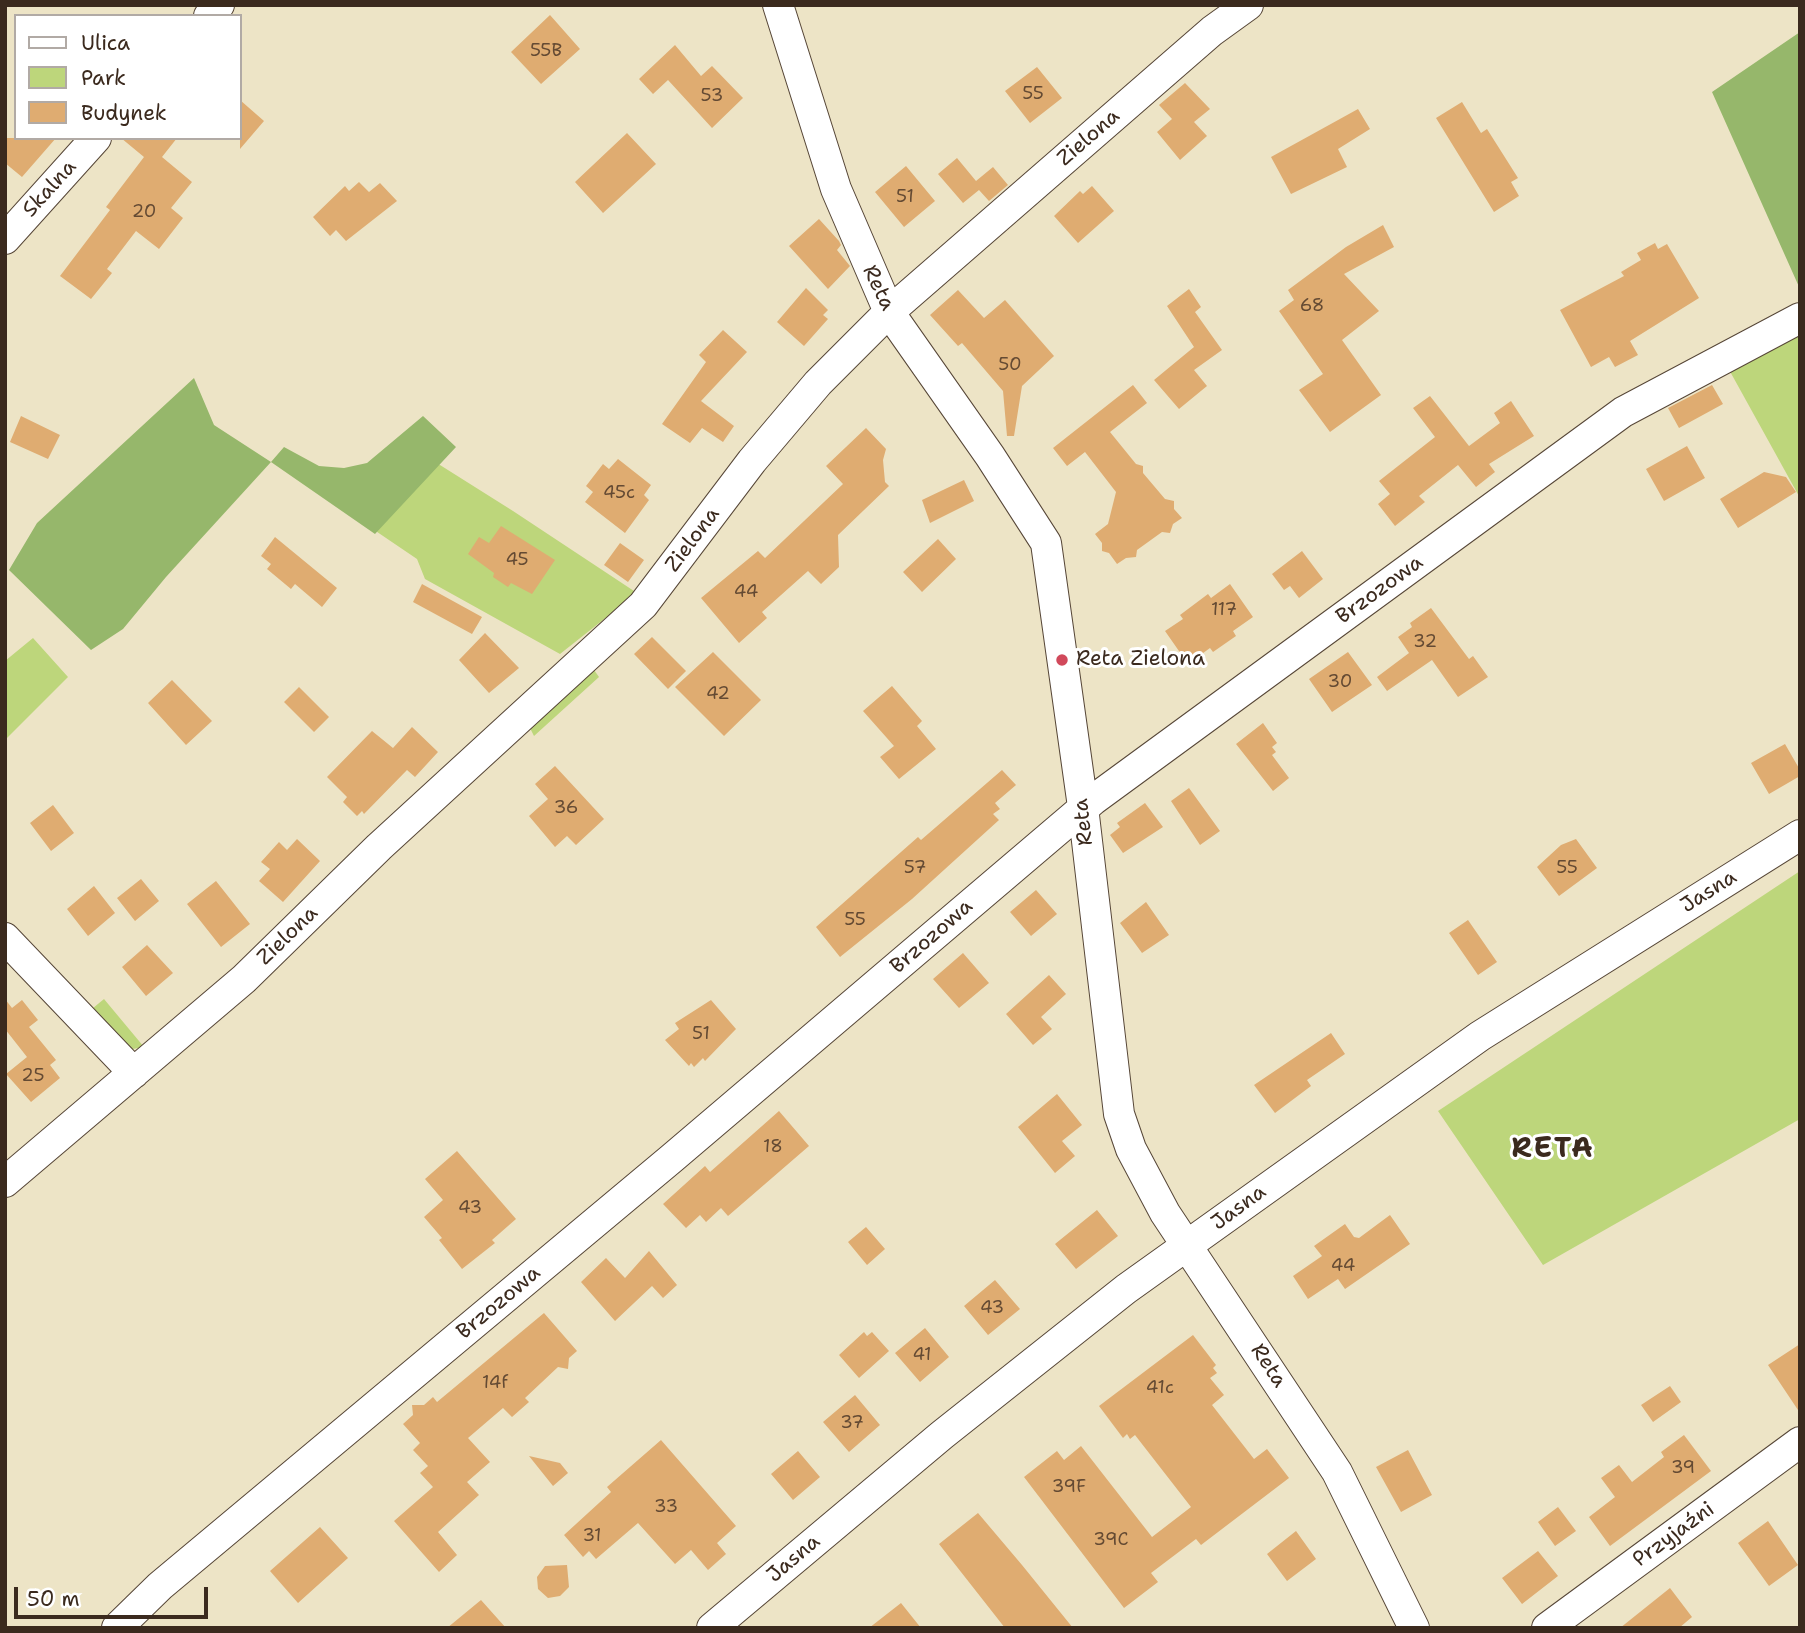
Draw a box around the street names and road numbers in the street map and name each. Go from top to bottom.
street label: Zielona [1053,104,1125,172]
street label: Skalna [18,155,82,223]
street label: Reta [856,261,900,315]
street label: Zielona [661,503,725,577]
street label: Brzozowa [1332,550,1428,630]
street label: Reta [1069,797,1099,847]
street label: Jasna [1676,865,1742,919]
street label: Brzozowa [886,894,978,980]
street label: Zielona [252,901,324,971]
street label: Jasna [1207,1180,1271,1236]
street label: Brzozowa [452,1261,546,1345]
street label: Reta [1245,1339,1291,1393]
street label: Przyjaźni [1628,1497,1720,1573]
street label: Jasna [762,1530,826,1588]

